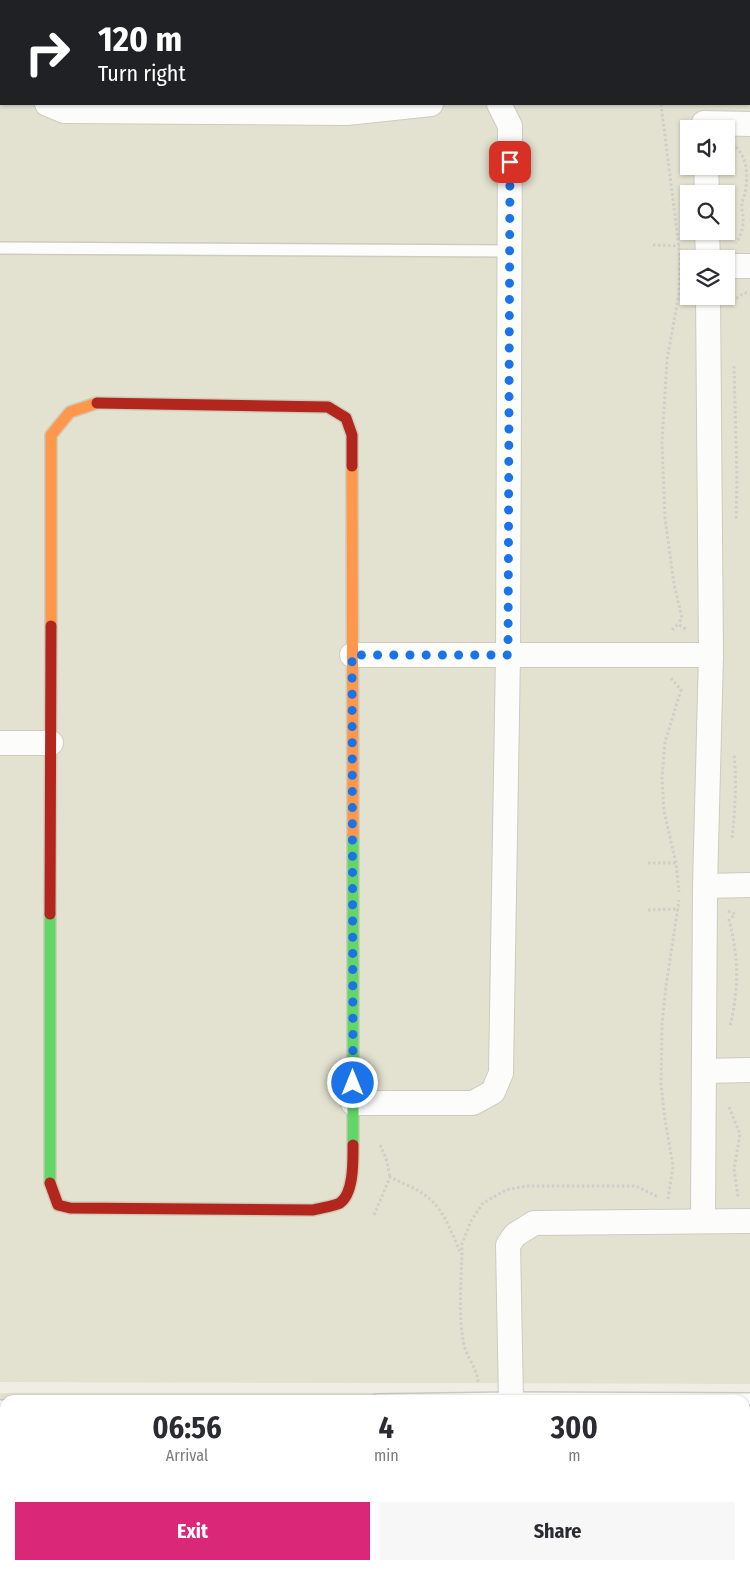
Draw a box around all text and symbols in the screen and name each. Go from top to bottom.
text: 120 m [98,18,182,60]
icon: right [15,20,80,85]
text: Turn right [98,60,186,87]
map controls [680,120,735,305]
button: sound [680,120,735,175]
pin [489,141,531,183]
icon: arrive [496,148,524,176]
button: search [680,185,735,240]
button: layers [680,250,735,305]
position arrow [326,1056,378,1108]
text: 06:56 [152,1410,222,1446]
text: 4 [379,1410,394,1446]
text: 300 [551,1410,598,1446]
text: Arrival [166,1446,208,1465]
text: min [374,1446,399,1465]
text: m [568,1446,580,1465]
button: Exit [15,1502,370,1560]
button: Share [380,1502,735,1560]

